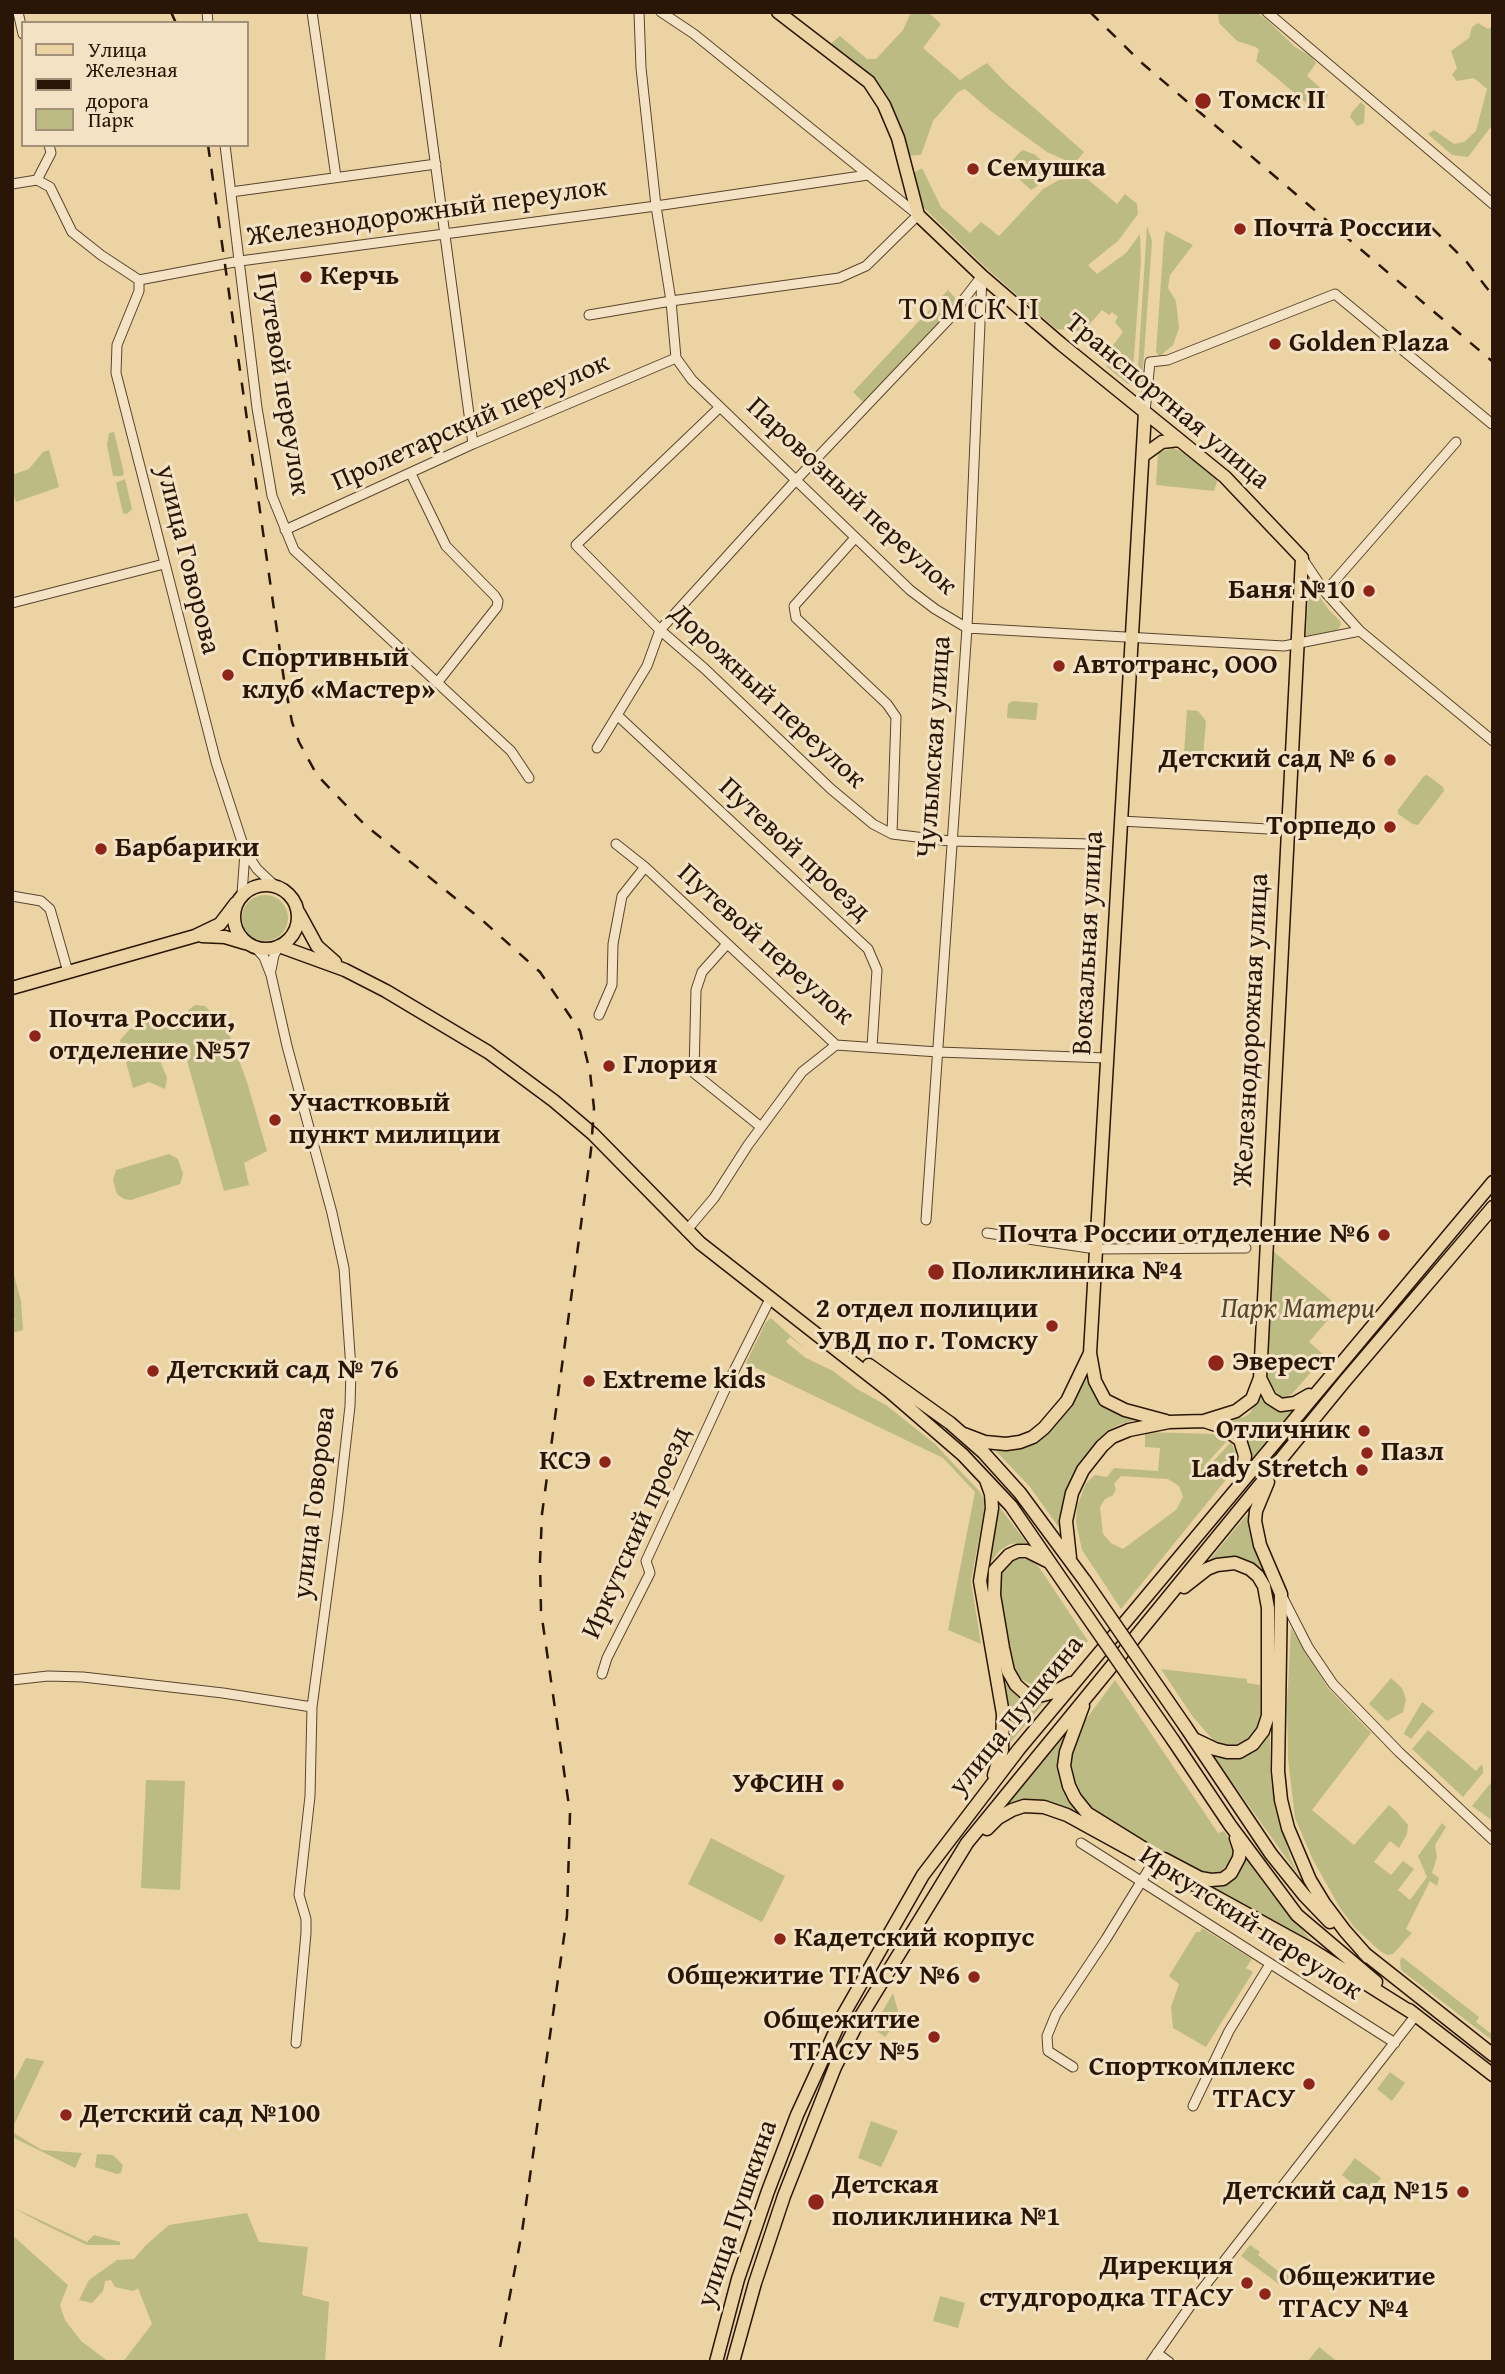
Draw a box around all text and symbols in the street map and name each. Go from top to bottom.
legend [21,21,248,147]
text: Улица [88,34,147,65]
text: Железная дорога [86,54,178,116]
place label: Томск II [1219,84,1326,118]
marker: Томск II [1193,91,1213,111]
text: Парк [88,104,134,135]
place label: Семушка [987,152,1106,186]
marker: Семушка [965,161,981,177]
street label: Железнодорожный переулок [245,171,609,255]
place label: Почта России [1254,212,1432,246]
marker: Почта России [1232,221,1248,237]
place label: Керчь [320,260,399,294]
marker: Керчь [298,269,314,285]
street label: Путевой переулок [248,270,316,498]
district label: ТОМСК II [900,292,1040,330]
street label: Транспортная улица [1058,307,1276,497]
place label: Golden Plaza [1289,327,1449,361]
marker: Golden Plaza [1267,336,1283,352]
street label: Пролетарский переулок [327,347,615,499]
street label: Паровозный переулок [739,391,963,603]
street label: улица Говорова [147,462,227,658]
place label: Баня №10 [1229,574,1355,608]
marker: Баня №10 [1361,583,1377,599]
street label: Дорожный переулок [662,597,872,797]
street label: Чулымская улица [910,635,960,859]
place label: Спортивный клуб «Мастер» [242,642,435,708]
place label: Автотранс, ООО [1073,649,1278,683]
marker: Автотранс, ООО [1051,658,1067,674]
marker: Спортивный клуб «Мастер» [220,667,236,683]
place label: Детский сад № 6 [1159,743,1376,777]
marker: Детский сад № 6 [1382,752,1398,768]
street label: Путевой проезд [711,771,877,929]
place label: Торпедо [1266,810,1376,844]
marker: Торпедо [1382,819,1398,835]
street label: Вокзальная улица [1066,830,1112,1056]
place label: Барбарики [115,832,259,866]
marker: Барбарики [93,841,109,857]
street label: Путевой переулок [670,857,860,1033]
street label: Железнодорожная улица [1227,872,1277,1188]
place label: Почта России, отделение №57 [49,1003,251,1069]
marker: Почта России, отделение №57 [27,1028,43,1044]
place label: Глория [623,1049,717,1083]
marker: Глория [601,1058,617,1074]
place label: Участковый пункт милиции [289,1087,500,1153]
marker: Участковый пункт милиции [267,1112,283,1128]
place label: Почта России отделение №6 [998,1218,1370,1252]
marker: Почта России отделение №6 [1376,1227,1392,1243]
place label: Поликлиника №4 [952,1255,1183,1289]
marker: Поликлиника №4 [926,1262,946,1282]
place label: 2 отдел полиции УВД по г. Томску [816,1293,1038,1359]
park label: Парк Матери [1221,1293,1375,1327]
marker: 2 отдел полиции УВД по г. Томску [1044,1318,1060,1334]
place label: Эверест [1232,1346,1335,1380]
marker: Эверест [1206,1353,1226,1373]
place label: Детский сад № 76 [167,1354,399,1388]
marker: Детский сад № 76 [145,1363,161,1379]
place label: Extreme kids [603,1364,766,1398]
marker: Extreme kids [581,1373,597,1389]
street label: улица Говорова [287,1405,343,1601]
place label: Отличник [1216,1414,1350,1448]
street label: Иркутский проезд [575,1422,699,1644]
marker: Отличник [1356,1423,1372,1439]
place label: Пазл [1381,1436,1444,1470]
place label: КСЭ [539,1445,591,1479]
marker: Пазл [1359,1445,1375,1461]
place label: Lady Stretch [1191,1453,1348,1487]
marker: КСЭ [597,1454,613,1470]
marker: Lady Stretch [1354,1462,1370,1478]
street label: улица Пушкина [942,1629,1092,1803]
place label: УФСИН [733,1768,824,1802]
marker: УФСИН [830,1777,846,1793]
street label: Иркутский переулок [1132,1839,1368,2009]
place label: Кадетский корпус [794,1922,1034,1956]
marker: Кадетский корпус [772,1931,788,1947]
place label: Общежитие ТГАСУ №6 [667,1960,960,1994]
marker: Общежитие ТГАСУ №6 [966,1969,982,1985]
place label: Общежитие ТГАСУ №5 [763,2004,920,2070]
marker: Общежитие ТГАСУ №5 [926,2029,942,2045]
place label: Спорткомплекс ТГАСУ [1089,2051,1295,2117]
marker: Спорткомплекс ТГАСУ [1301,2076,1317,2092]
place label: Детский сад №100 [80,2098,320,2132]
marker: Детский сад №100 [58,2107,74,2123]
street label: улица Пушкина [690,2116,786,2312]
place label: Детская поликлиника №1 [832,2169,1061,2235]
place label: Детский сад №15 [1223,2175,1449,2209]
marker: Детский сад №15 [1455,2184,1471,2200]
marker: Детская поликлиника №1 [806,2192,826,2212]
place label: Дирекция студгородка ТГАСУ [979,2250,1233,2316]
place label: Общежитие ТГАСУ №4 [1279,2261,1436,2327]
marker: Дирекция студгородка ТГАСУ [1239,2275,1255,2291]
marker: Общежитие ТГАСУ №4 [1257,2286,1273,2302]

